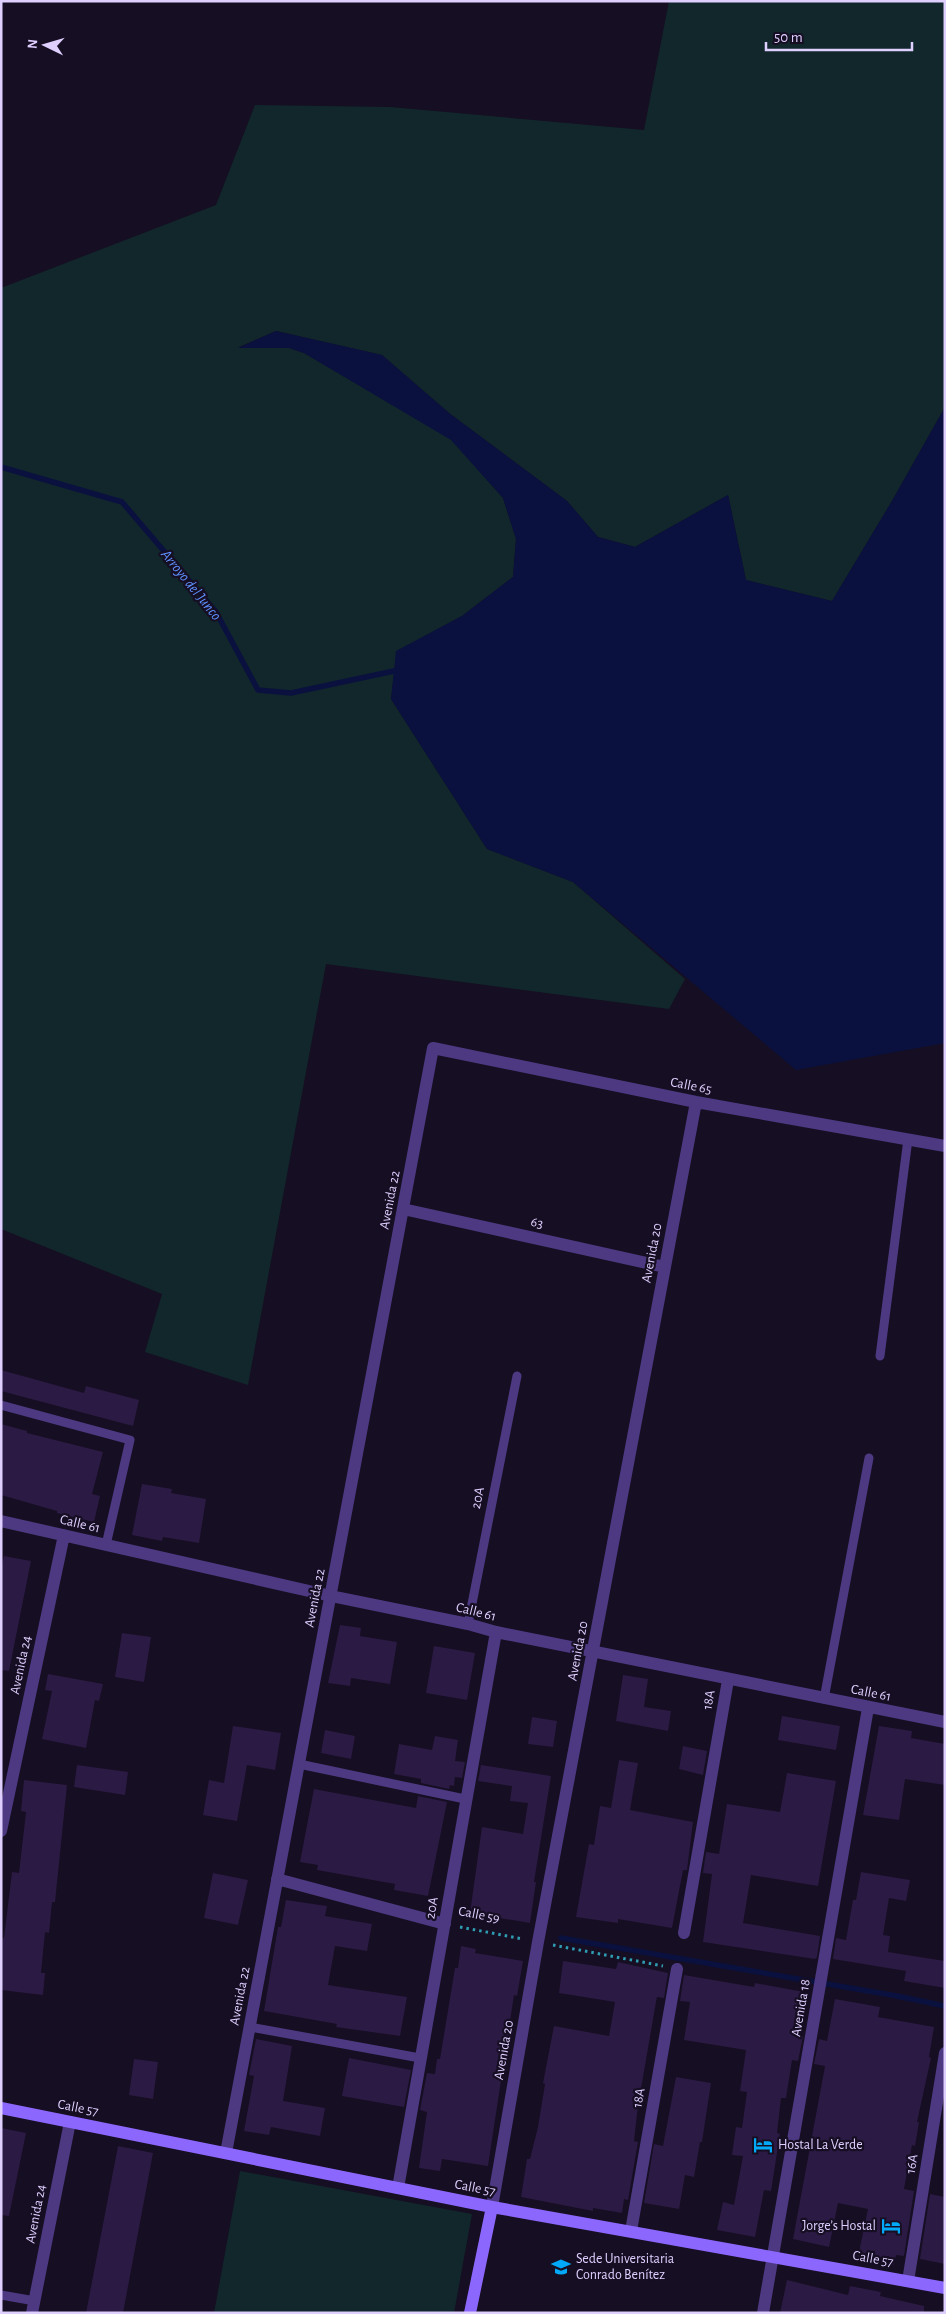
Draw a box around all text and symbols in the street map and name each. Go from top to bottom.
north arrow [20,20,70,70]
scale bar [766,20,912,52]
text: 50 m [774,30,803,45]
text: N [26,38,40,49]
water label: Arroyo del Junco [157,546,224,623]
street label: Calle 65 [669,1075,713,1097]
street label: Avenida 22 [377,1170,403,1230]
street label: 63 [529,1215,545,1231]
street label: Avenida 20 [639,1222,665,1284]
street label: 20A [469,1486,487,1510]
street label: Calle 61 [59,1513,101,1535]
street label: Avenida 22 [302,1568,328,1628]
street label: Calle 61 [454,1600,498,1624]
street label: Avenida 20 [565,1620,591,1682]
street label: Avenida 24 [8,1634,34,1696]
street label: Calle 61 [850,1682,892,1704]
street label: 18A [700,1689,718,1711]
street label: 20A [423,1896,441,1920]
street label: Calle 59 [457,1904,501,1926]
street label: Avenida 22 [227,1966,253,2026]
street label: Avenida 18 [789,1978,813,2038]
street label: Avenida 20 [492,2019,516,2081]
street label: 18A [630,2087,648,2109]
street label: Calle 57 [56,2097,100,2119]
hotel icon: Hostal La Verde [752,2134,774,2156]
place label: Hostal La Verde [778,2138,863,2152]
street label: 16A [904,2153,920,2175]
street label: Calle 57 [453,2177,497,2199]
street label: Avenida 24 [23,2183,49,2245]
hotel icon: Jorge’s Hostal [880,2215,902,2237]
place label: Jorge’s Hostal [802,2219,876,2233]
street label: Calle 57 [852,2249,895,2269]
place label: Sede Universitaria Conrado Benítez [576,2252,675,2282]
school or university icon: Sede Universitaria Conrado Benítez [550,2256,572,2278]

